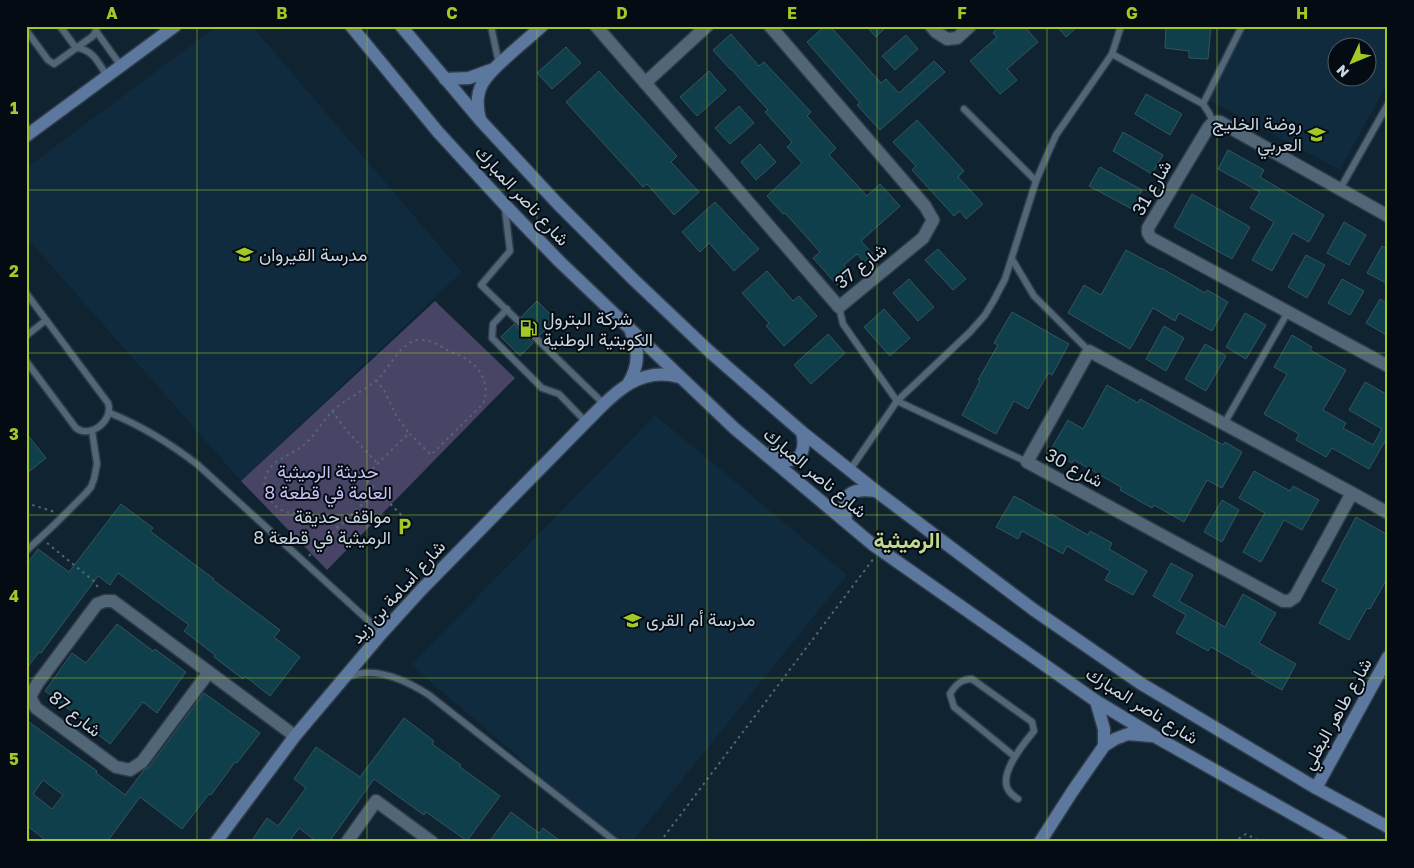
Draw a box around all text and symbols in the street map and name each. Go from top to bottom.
text: A [106,3,118,23]
text: B [276,3,288,23]
text: C [446,3,458,23]
text: D [616,3,628,23]
text: E [787,3,797,23]
text: F [957,3,967,23]
text: G [1126,3,1138,23]
text: H [1296,3,1308,23]
north arrow [1326,38,1376,88]
text: N [1332,62,1352,81]
text: 1 [10,98,18,118]
place label: روضة الخليج العربي [1212,112,1302,160]
school or university icon: روضة الخليج العربي [1306,124,1326,144]
street label: شارع ناصر المبارك [469,141,575,251]
street label: شارع 31 [1127,156,1177,220]
street label: شارع 37 [830,238,892,294]
place label: مدرسة القيروان [259,243,367,266]
school or university icon: مدرسة القيروان [235,245,255,265]
text: 2 [9,261,19,281]
place label: شركة البترول الكويتية الوطنية [543,307,653,351]
fuel station icon: شركة البترول الكويتية الوطنية [519,319,539,339]
street label: شارع ناصر المبارك [758,423,872,523]
text: 3 [9,424,19,444]
street label: شارع 30 [1041,443,1107,493]
park label: حديثة الرميثية العامة في قطعة 8 [264,460,392,508]
place label: مواقف حديقة الرميثية في قطعة 8 [253,505,391,553]
parking icon: مواقف حديقة الرميثية في قطعة 8 [395,517,415,537]
district label: الرميثية [874,526,940,554]
street label: شارع أسامة بن زيد [345,535,451,649]
text: 4 [9,586,19,606]
place label: مدرسة أم القرى [646,608,755,632]
school or university icon: مدرسة أم القرى [622,610,642,630]
street label: شارع طاهر البغلي [1296,654,1380,776]
street label: شارع ناصر المبارك [1081,662,1203,750]
street label: شارع 87 [44,685,106,743]
text: 5 [9,749,19,769]

